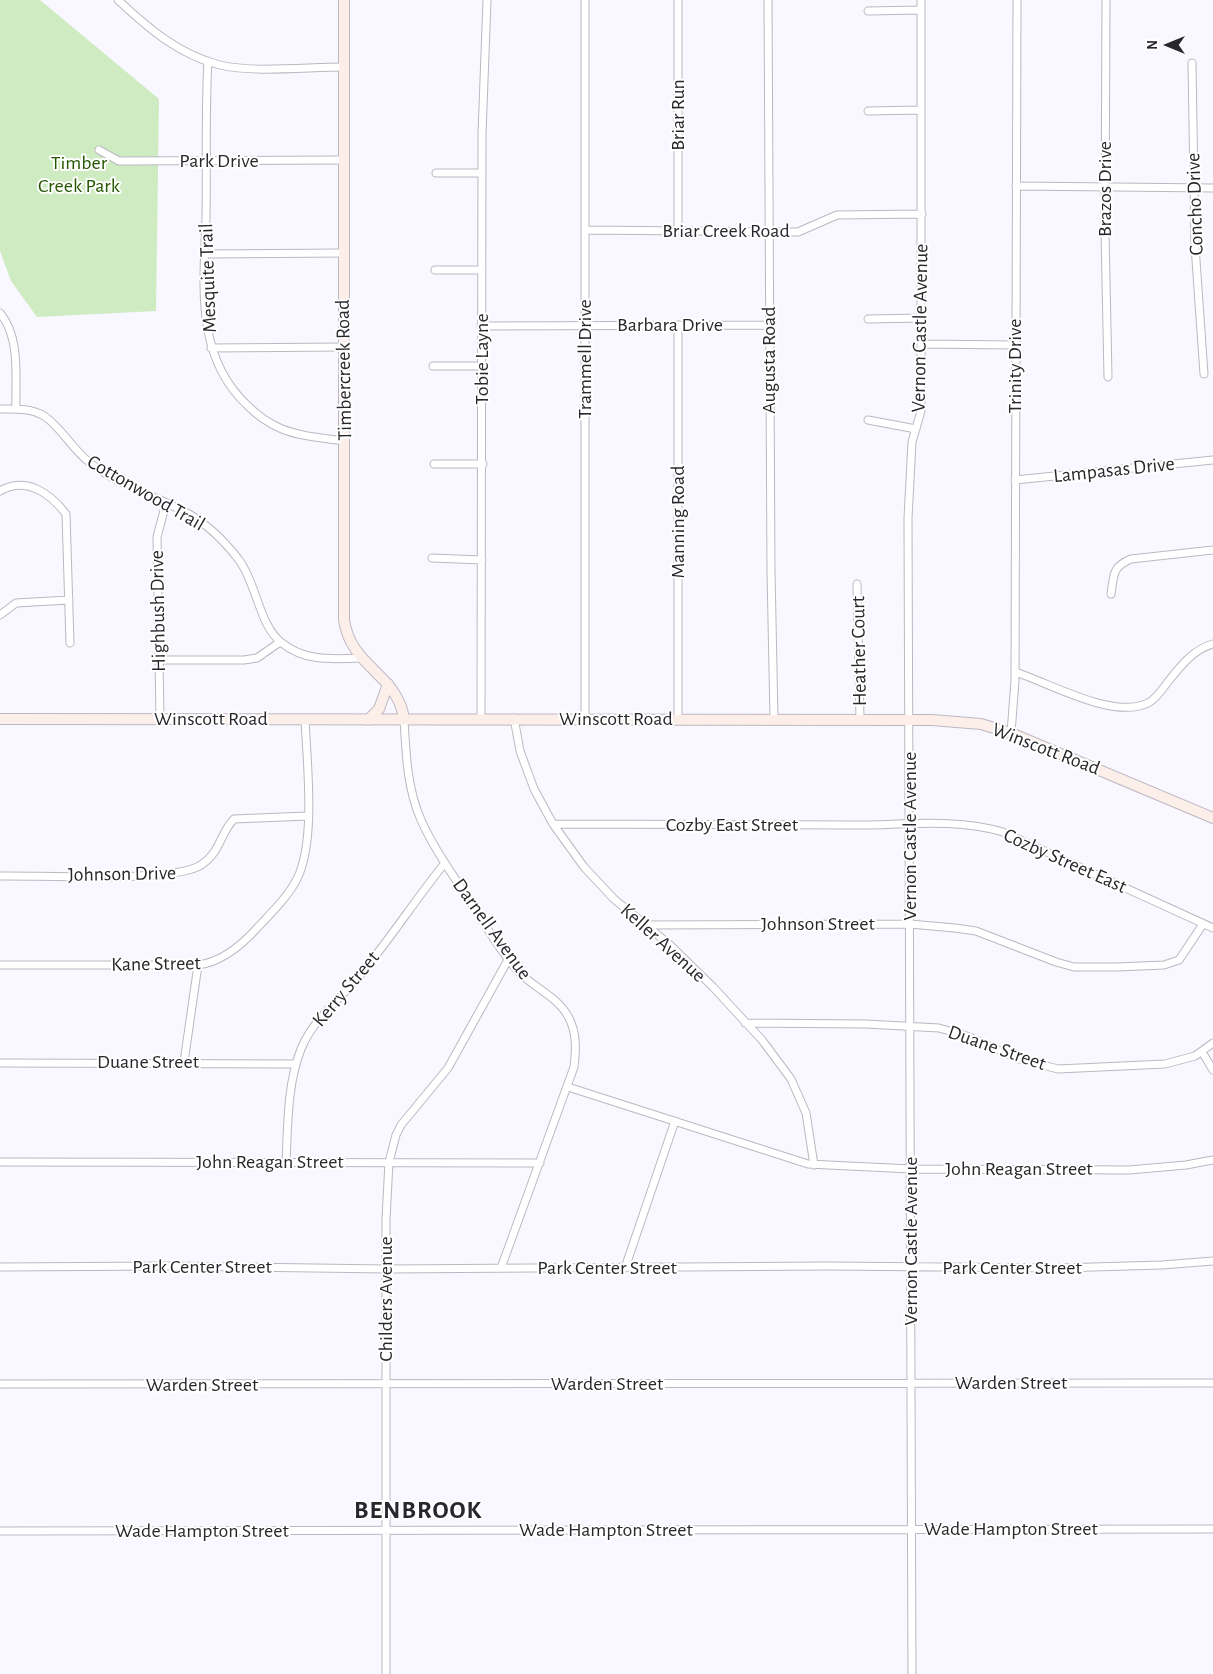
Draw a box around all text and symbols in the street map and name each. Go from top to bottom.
north arrow [1143,20,1193,70]
text: N [1146,40,1160,50]
street label: Briar Run [666,79,690,151]
street label: Brazos Drive [1093,141,1117,237]
street label: Park Drive [179,149,259,173]
park label: Timber Creek Park [38,151,120,198]
street label: Concho Drive [1181,152,1209,256]
street label: Briar Creek Road [662,219,790,243]
street label: Mesquite Trail [194,223,222,333]
street label: Vernon Castle Avenue [907,243,933,413]
street label: Timbercreek Road [331,299,357,441]
street label: Trammell Drive [573,299,597,419]
street label: Augusta Road [757,306,781,414]
street label: Tobie Layne [470,313,494,405]
street label: Barbara Drive [617,313,723,337]
street label: Trinity Drive [1003,319,1027,413]
street label: Cottonwood Trail [83,450,209,536]
street label: Lampasas Drive [1052,452,1176,488]
street label: Manning Road [666,465,690,579]
street label: Highbush Drive [145,550,171,672]
street label: Heather Court [846,596,872,706]
street label: Winscott Road [154,707,268,731]
street label: Winscott Road [559,707,673,731]
street label: Winscott Road [989,717,1103,781]
street label: Vernon Castle Avenue [898,752,922,920]
street label: Cozby East Street [666,813,798,837]
street label: Cozby Street East [1000,823,1130,899]
street label: Johnson Drive [68,861,176,887]
street label: Darnell Avenue [447,874,537,984]
street label: Keller Avenue [615,898,711,988]
street label: Johnson Street [761,912,875,936]
street label: Kerry Street [307,946,385,1032]
street label: Kane Street [111,951,201,977]
street label: Duane Street [945,1020,1049,1076]
street label: Duane Street [97,1050,199,1074]
street label: John Reagan Street [196,1150,344,1174]
street label: Vernon Castle Avenue [899,1157,923,1325]
street label: John Reagan Street [945,1157,1093,1181]
street label: Childers Avenue [374,1236,398,1362]
street label: Park Center Street [132,1255,272,1279]
street label: Park Center Street [537,1256,677,1280]
street label: Park Center Street [942,1256,1082,1280]
street label: Warden Street [955,1371,1067,1395]
street label: Warden Street [551,1372,663,1396]
street label: Warden Street [146,1373,258,1397]
district label: BENBROOK [353,1495,483,1525]
street label: Wade Hampton Street [924,1517,1098,1541]
street label: Wade Hampton Street [519,1518,693,1542]
street label: Wade Hampton Street [115,1519,289,1543]

